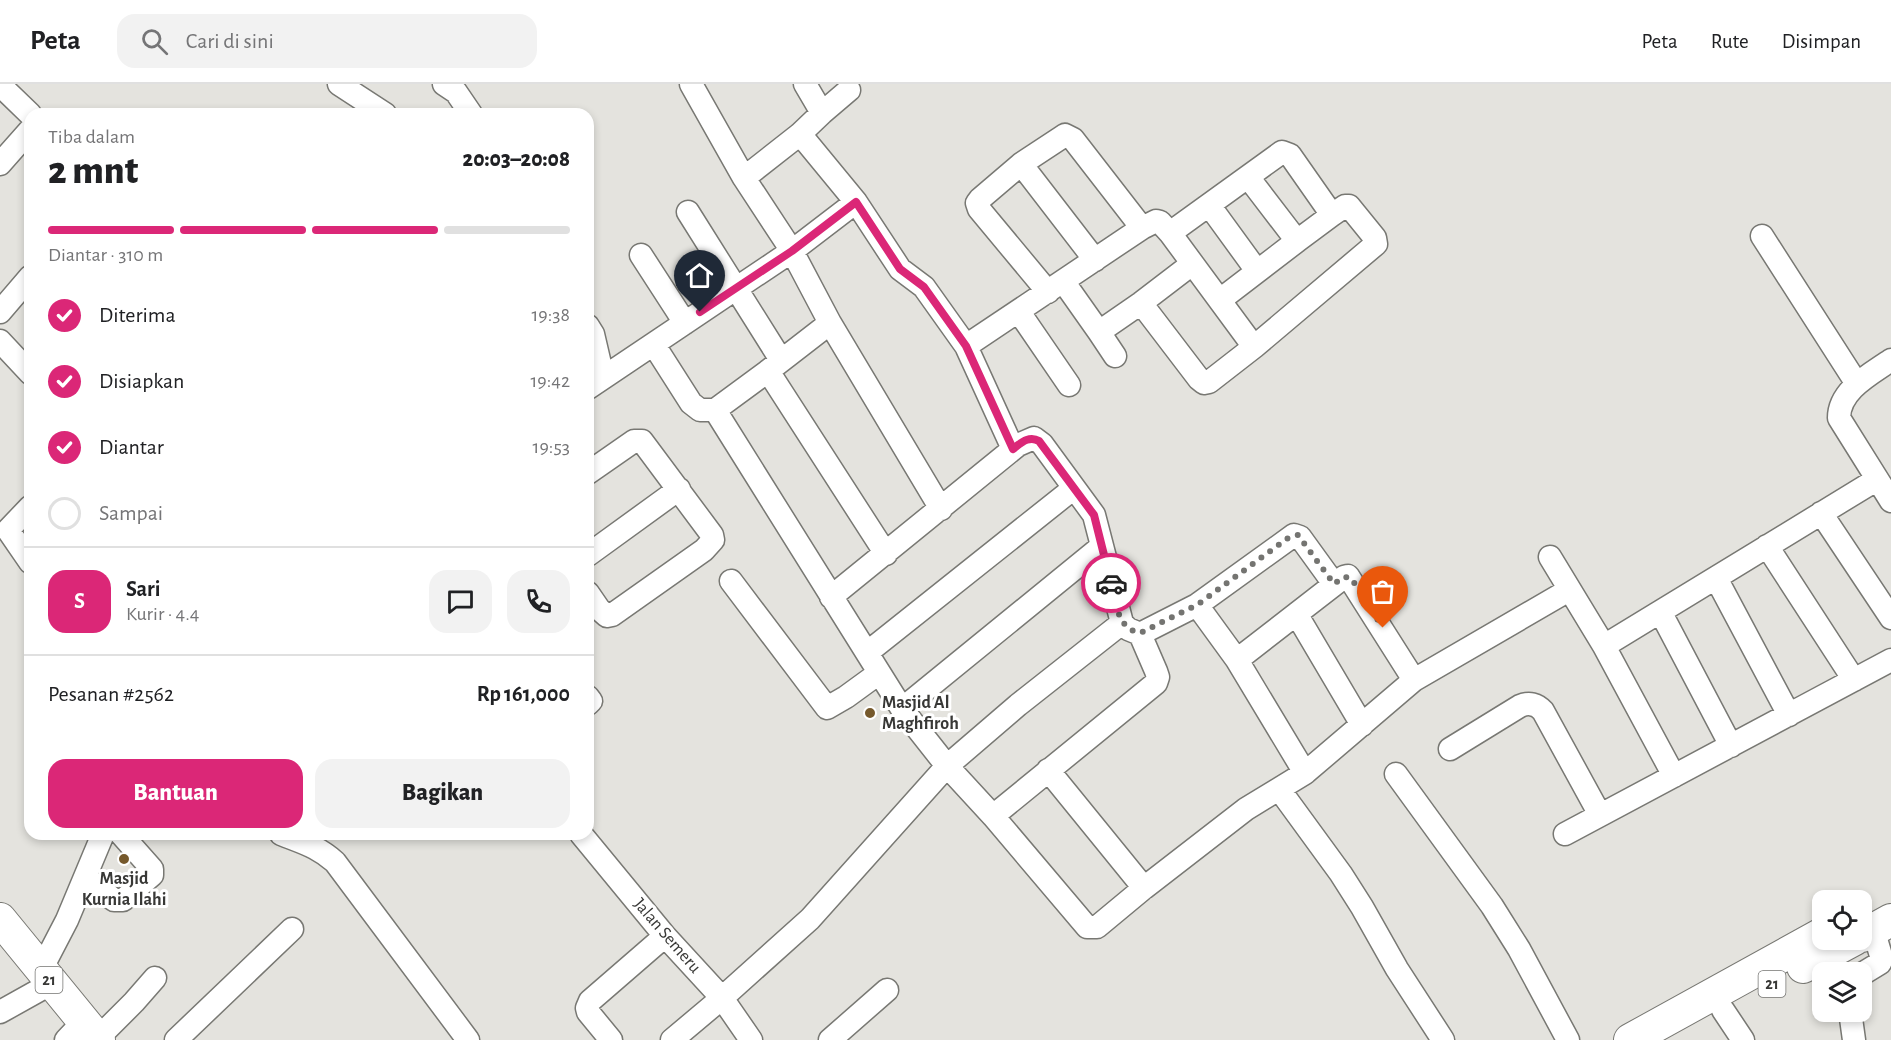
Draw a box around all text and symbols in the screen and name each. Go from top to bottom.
search box [117,14,537,68]
icon: search [138,25,171,58]
text: Peta [30,27,81,55]
text: Cari di sini [186,30,274,52]
text: Peta [1642,31,1678,52]
text: Rute [1711,31,1749,52]
text: Disimpan [1782,31,1861,52]
text: Tiba dalam [48,127,135,147]
text: 20:03–20:08 [463,148,570,170]
text: 2 mnt [48,152,138,191]
text: Diantar · 310 m [48,245,163,265]
pin [674,250,725,312]
icon: home [683,259,716,292]
icon: check [48,299,81,332]
text: Diterima [99,304,176,326]
text: 19:38 [531,305,570,325]
icon: check [48,365,81,398]
text: Disiapkan [99,370,184,392]
text: 19:42 [530,371,570,391]
icon: check [48,431,81,464]
text: Diantar [99,436,164,458]
text: 19:53 [533,437,570,457]
text: Sampai [99,502,163,524]
courier [1081,553,1141,613]
pin [1357,566,1408,628]
icon: car [1095,567,1128,600]
button: chat [429,570,492,633]
button: phone [507,570,570,633]
icon: bag [1366,575,1399,608]
text: Sari [126,578,160,600]
text: S [74,590,85,612]
text: Kurir · 4.4 [126,604,199,624]
text: Pesanan #2562 [48,683,174,705]
text: Rp 161,000 [477,683,570,705]
place label: Masjid Al Maghfiroh [882,694,959,733]
marker: Masjid Al Maghfiroh [863,706,877,720]
button: Bantuan [48,759,303,828]
button: Bagikan [315,759,570,828]
marker: Masjid Kurnia Ilahi [117,852,131,866]
place label: Masjid Kurnia Ilahi [82,870,166,909]
map controls [1812,890,1872,1022]
button: locate [1812,890,1872,950]
street label: Jalan Semeru [630,895,704,977]
button: layers [1812,962,1872,1022]
road number: 21 [36,967,62,993]
road number: 21 [1758,971,1786,997]

